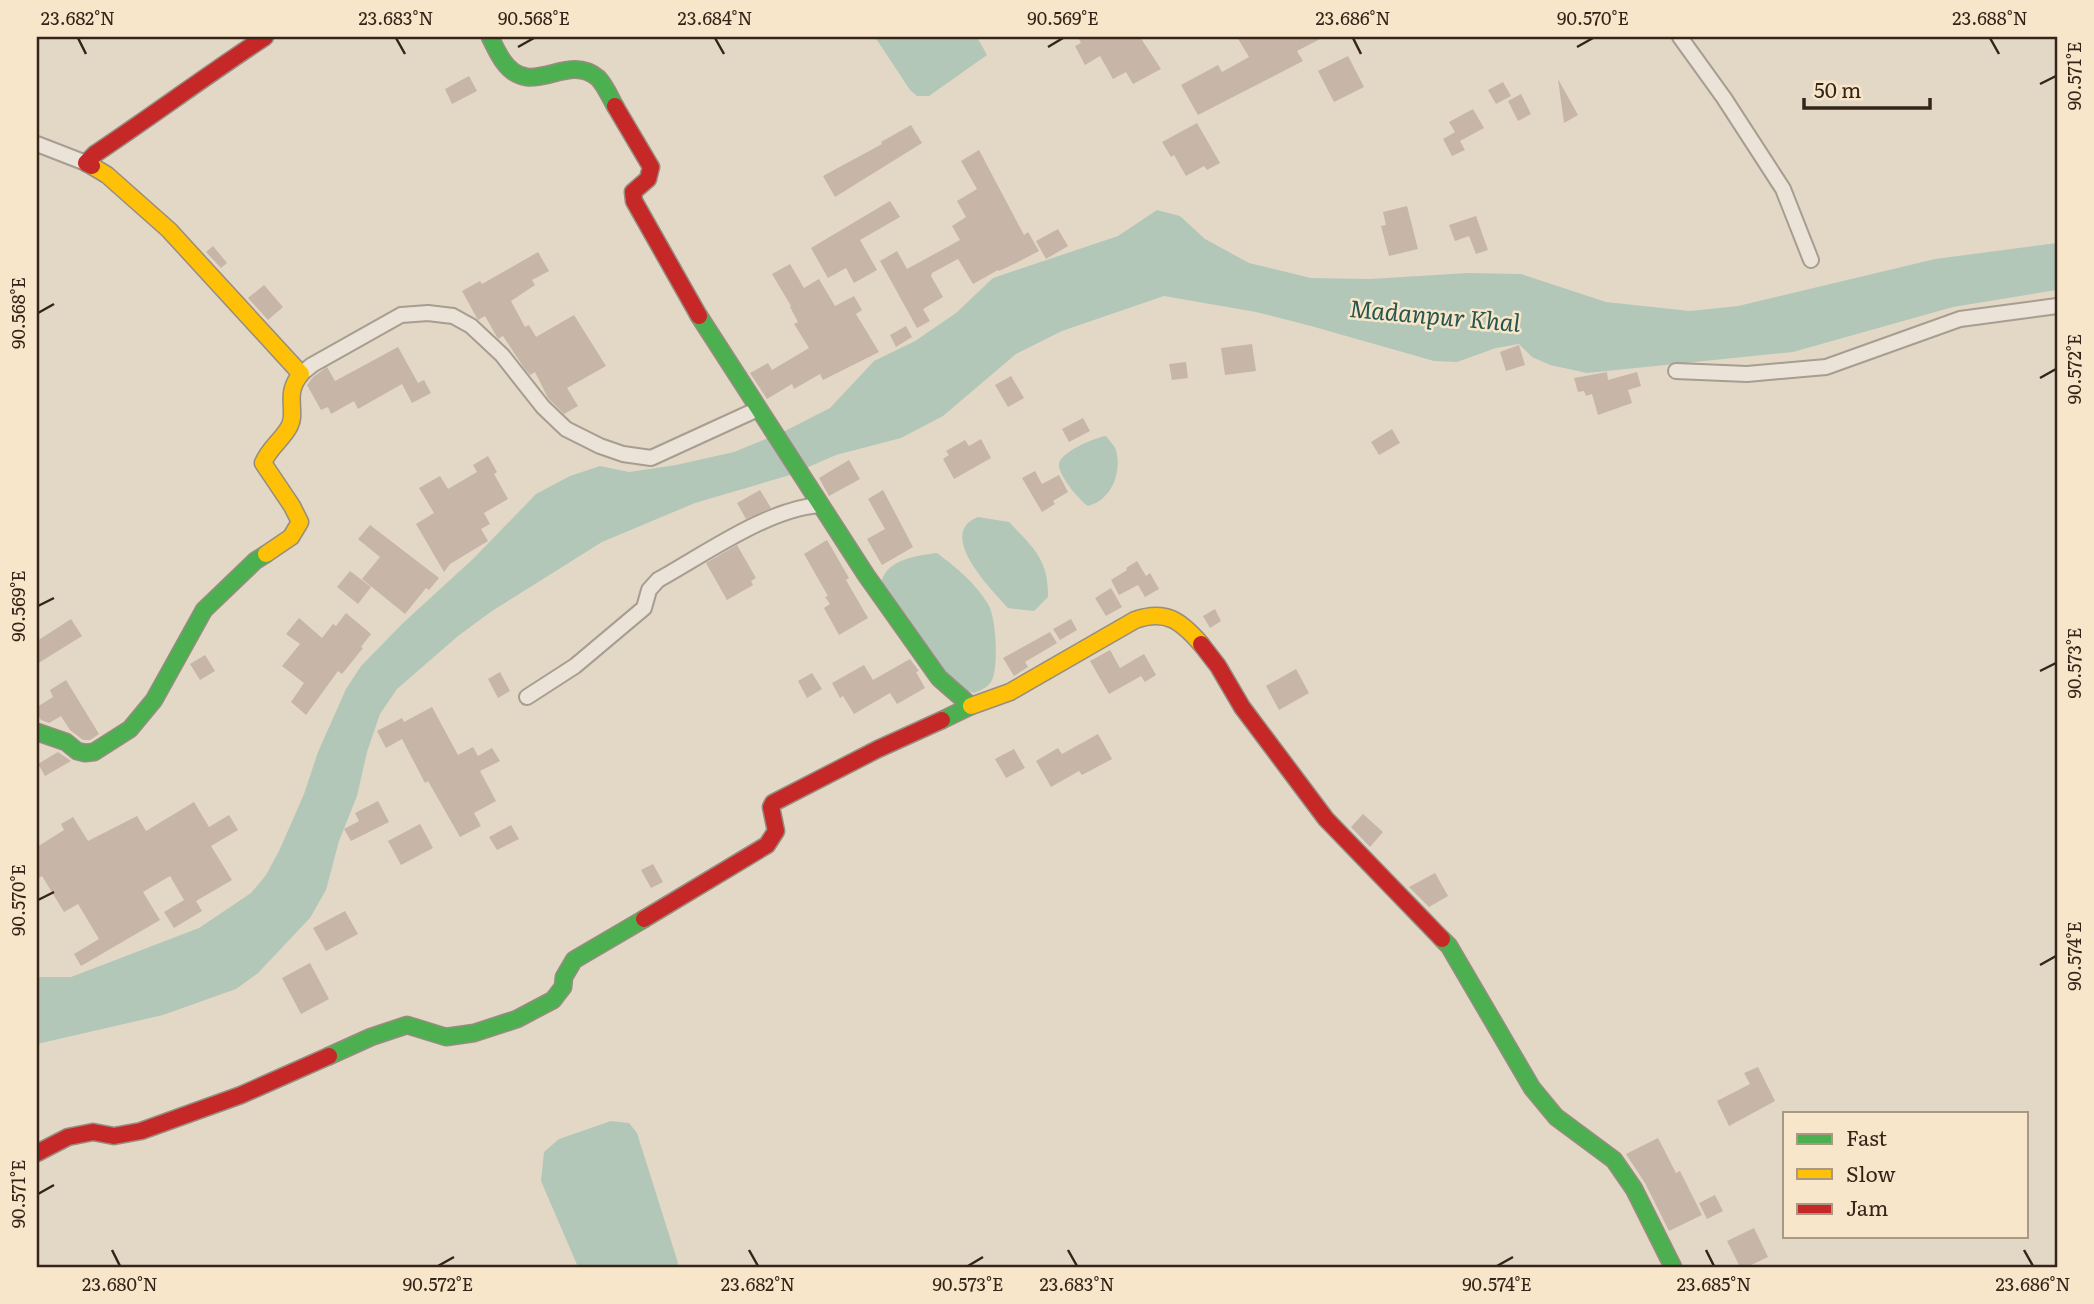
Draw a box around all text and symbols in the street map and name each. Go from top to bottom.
text: 23.682°N [41,4,115,31]
text: 23.683°N [358,4,434,31]
text: 90.568°E [498,4,570,31]
text: 23.684°N [678,4,752,31]
text: 90.569°E [1027,4,1099,31]
text: 23.686°N [1315,4,1391,31]
text: 90.570°E [1557,4,1629,31]
text: 23.688°N [1952,4,2028,31]
text: 90.571°E [2060,42,2087,110]
scale bar [1804,66,1930,110]
text: 50 m [1814,73,1861,104]
text: 90.568°E [4,277,31,349]
water label: Madanpur Khal [1348,289,1522,339]
text: 90.572°E [2060,334,2087,404]
text: 90.569°E [4,570,31,642]
text: 90.573°E [2060,628,2087,698]
text: 90.570°E [4,864,31,936]
text: 90.574°E [2060,921,2087,991]
legend [1783,1112,2028,1238]
text: Fast [1846,1121,1887,1152]
text: Slow [1846,1157,1896,1188]
text: 90.571°E [4,1160,31,1228]
text: Jam [1846,1191,1888,1222]
text: 23.680°N [82,1270,158,1297]
text: 90.572°E [403,1270,473,1297]
text: 23.682°N [721,1270,795,1297]
text: 90.573°E [933,1270,1003,1297]
text: 23.683°N [1039,1270,1115,1297]
text: 90.574°E [1462,1270,1532,1297]
text: 23.685°N [1677,1270,1751,1297]
text: 23.686°N [1995,1270,2071,1297]

